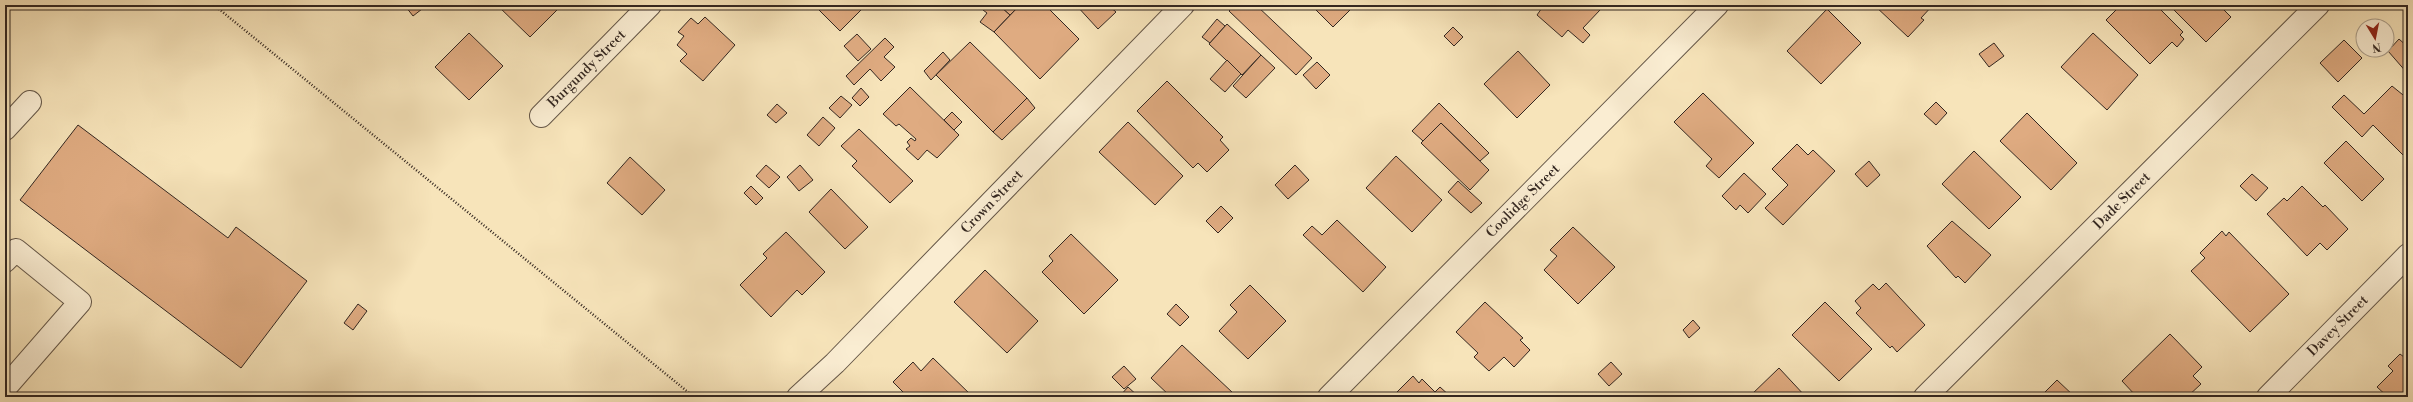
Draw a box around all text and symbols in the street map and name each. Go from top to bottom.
north arrow [2355,18,2395,58]
street label: Burgundy Street [543,26,630,113]
text: N [2371,39,2382,55]
street label: Coolidge Street [1482,160,1564,242]
street label: Crown Street [957,166,1027,238]
street label: Dade Street [2090,168,2155,233]
street label: Davey Street [2304,292,2372,360]

